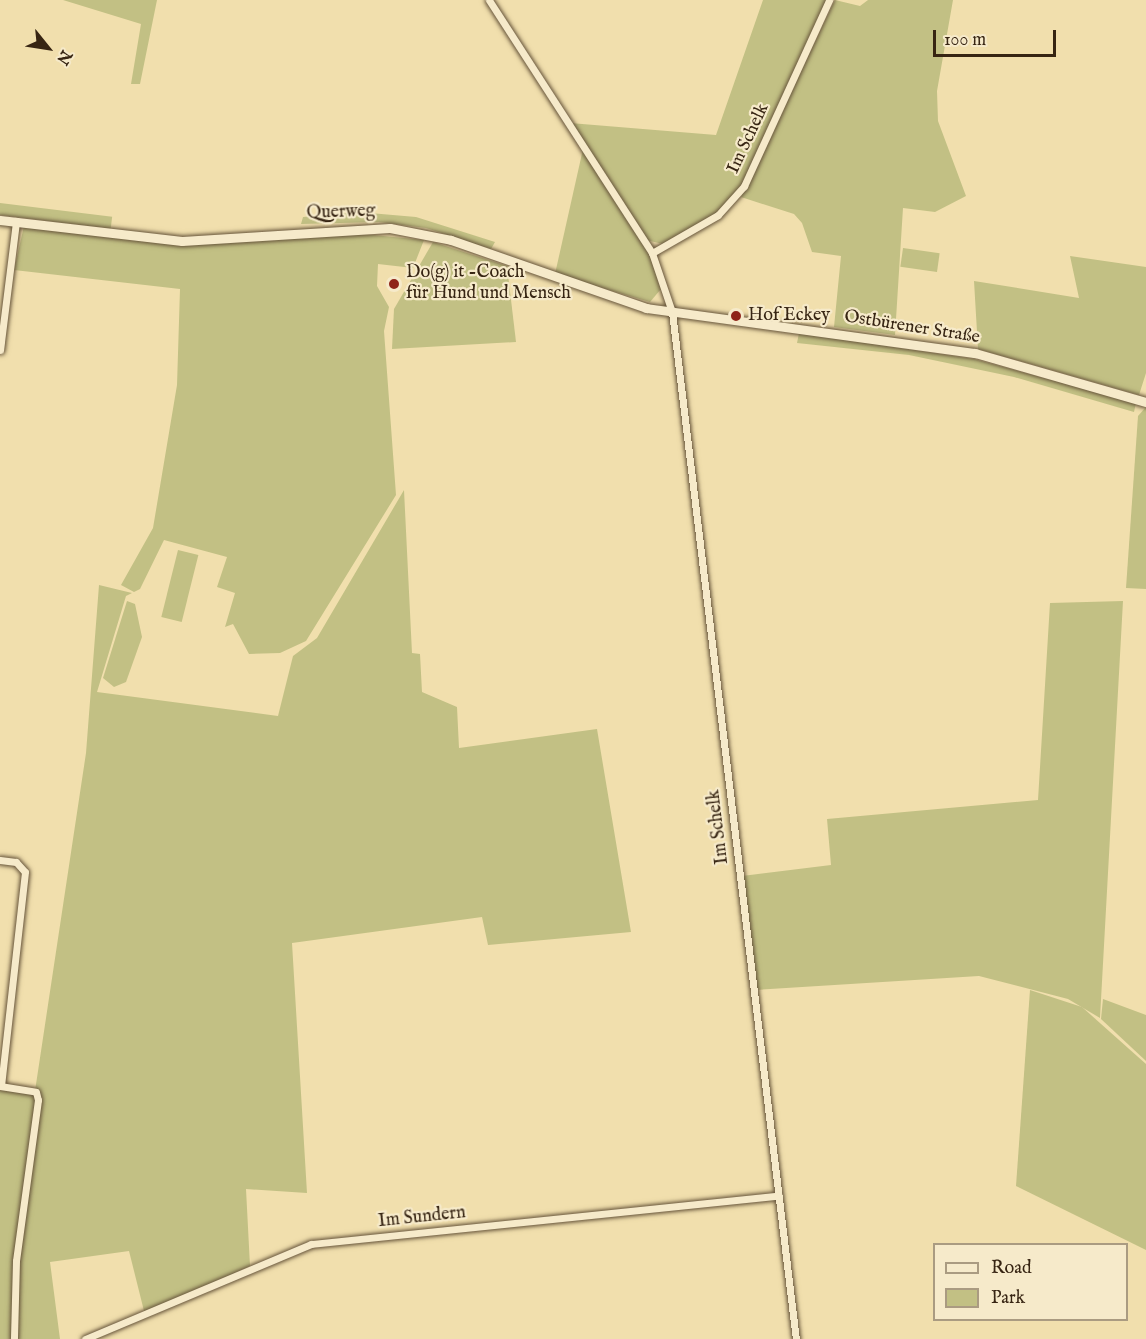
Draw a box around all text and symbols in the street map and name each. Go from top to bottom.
north arrow [18,18,78,78]
scale bar [936,18,1059,56]
text: 100 m [944,29,986,52]
text: N [51,46,76,68]
street label: Im Schelk [723,101,775,177]
street label: Querweg [306,201,376,225]
place label: Do(g) it -Coach für Hund und Mensch [406,263,571,306]
marker: Do(g) it -Coach für Hund und Mensch [387,277,401,291]
place label: Hof Eckey [748,305,830,327]
street label: Ostbürener Straße [843,307,981,349]
marker: Hof Eckey [729,309,743,323]
street label: Im Schelk [704,789,734,865]
street label: Im Sundern [377,1203,467,1233]
legend [933,1243,1128,1321]
text: Road [991,1257,1032,1280]
text: Park [991,1287,1025,1310]

